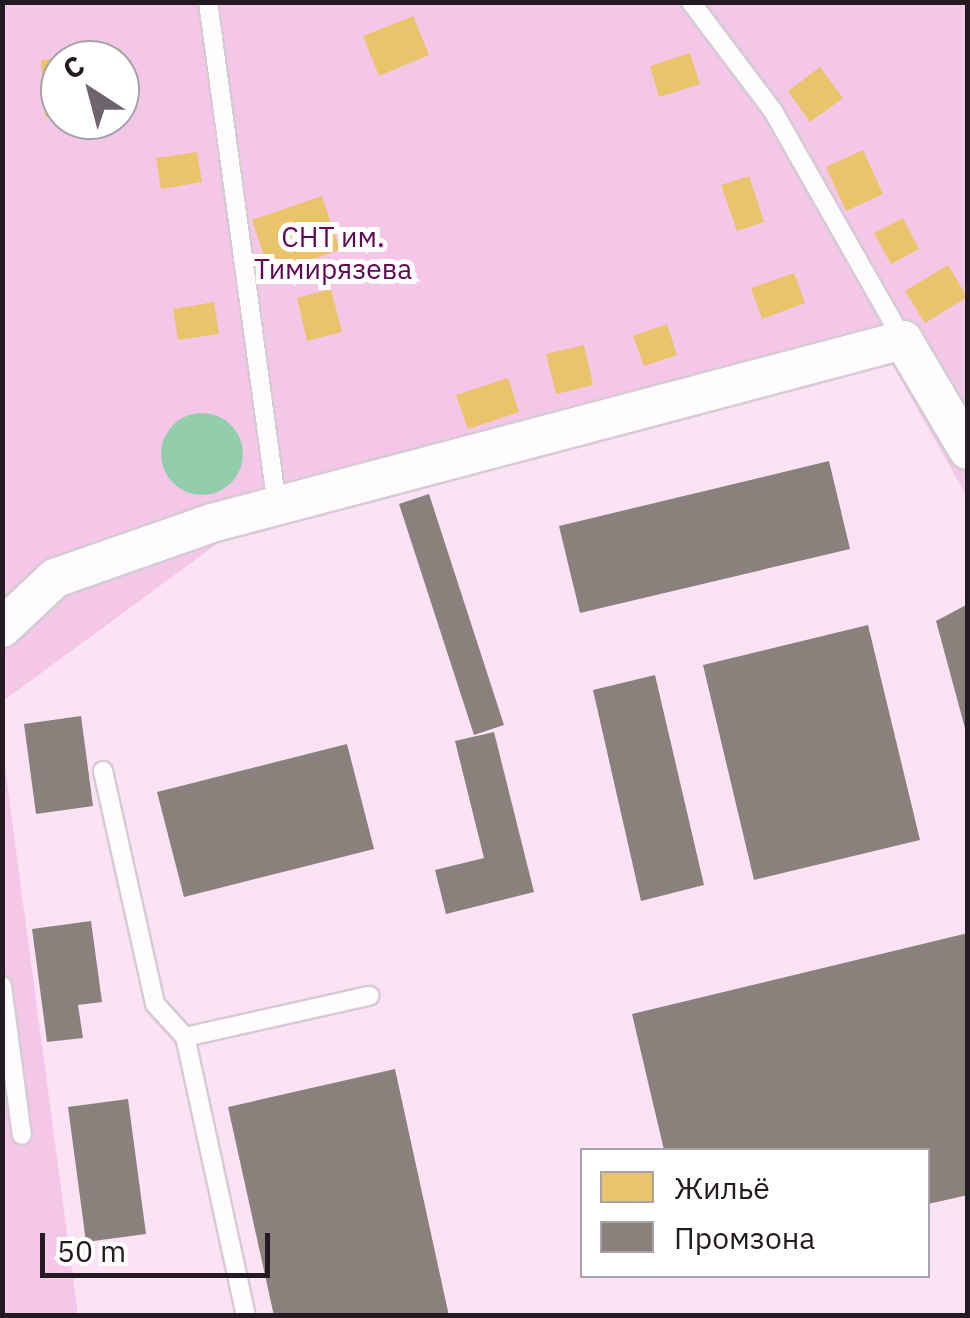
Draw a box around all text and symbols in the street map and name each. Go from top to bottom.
north arrow [40,40,140,140]
text: С [55,47,91,87]
park label: СНТ им. Тимирязева [254,220,412,286]
legend [580,1148,930,1278]
text: Жильё [674,1168,770,1207]
scale bar [45,1213,275,1275]
text: Промзона [674,1218,815,1257]
text: 50 m [57,1231,126,1270]

